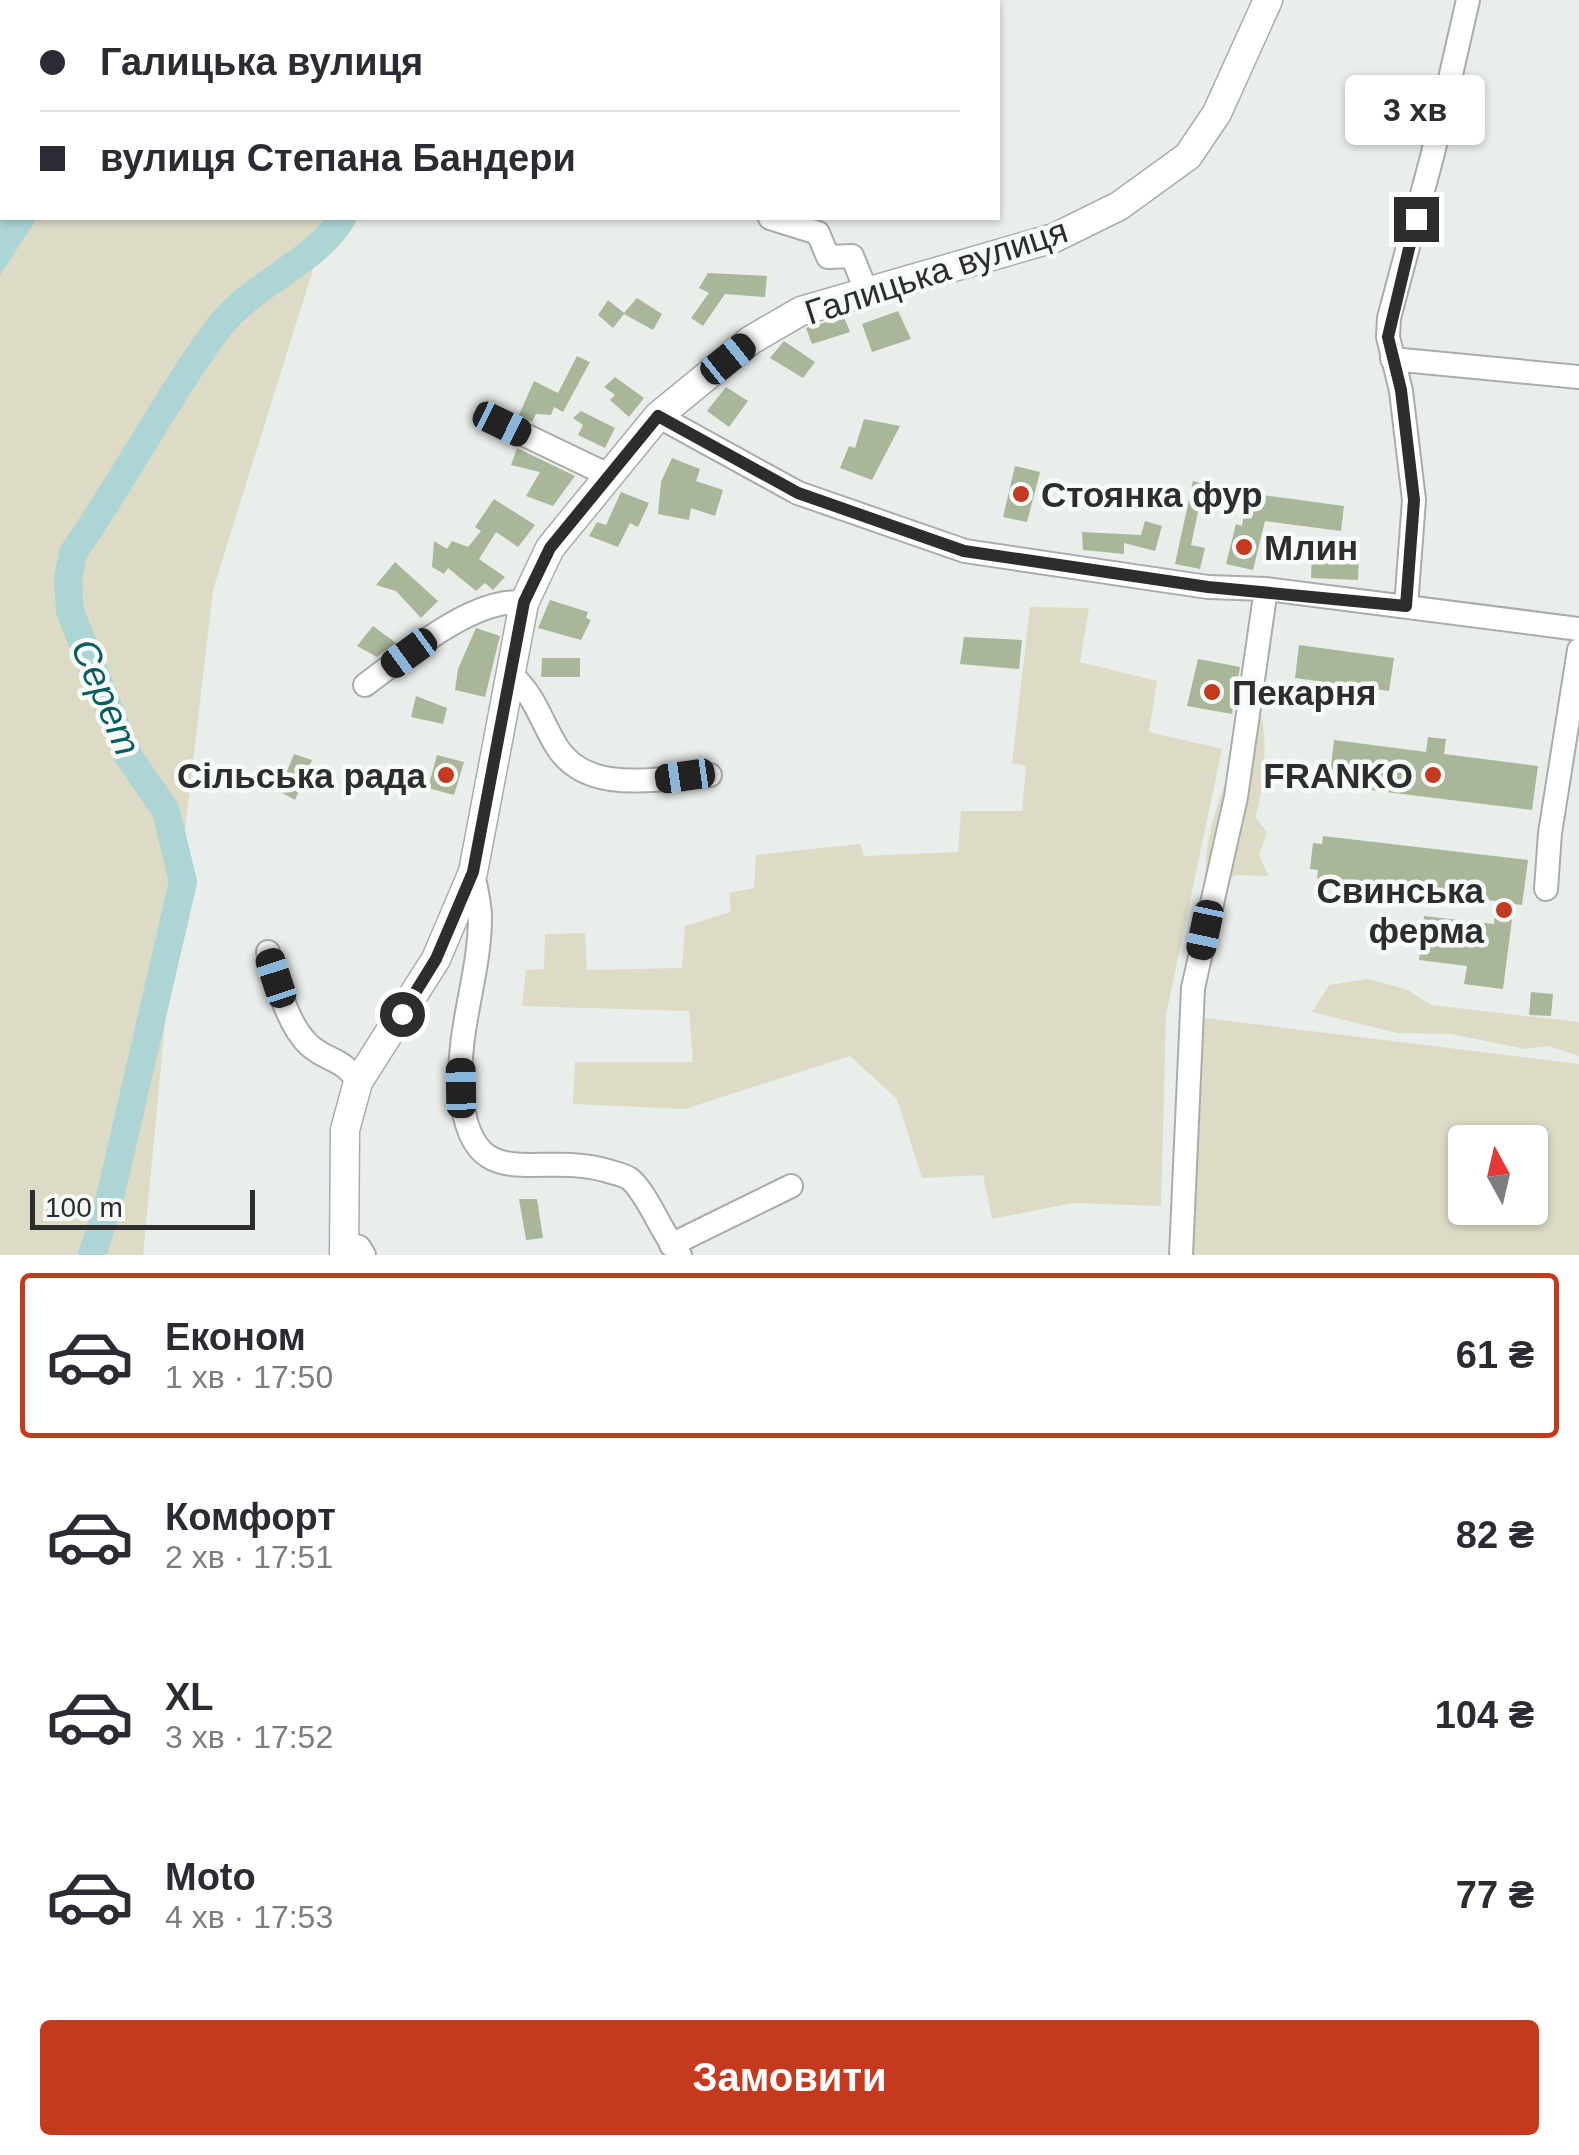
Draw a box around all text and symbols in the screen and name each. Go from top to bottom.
text: Галицька вулиця [100,41,423,83]
callout: 3 хв [1346,74,1486,144]
text: 3 хв [1383,92,1447,128]
text: вулиця Степана Бандери [100,137,576,179]
route end [1394,197,1439,242]
street label: Галицька вулиця [800,210,1072,332]
car [695,328,761,390]
car [468,397,536,451]
place label: Стоянка фур [1041,475,1263,514]
marker: Стоянка фур [1010,483,1032,505]
place label: Млин [1264,528,1358,567]
marker: Млин [1233,536,1255,558]
car [376,623,442,683]
water label: Серет [63,633,149,761]
place label: Пекарня [1232,673,1377,712]
marker: Пекарня [1201,681,1223,703]
place label: Сільська рада [177,756,427,795]
place label: FRANKO [1263,756,1413,795]
car [653,757,717,795]
marker: Сільська рада [435,764,457,786]
marker: FRANKO [1422,764,1444,786]
place label: Свинська ферма [1317,871,1485,950]
car [1184,898,1226,962]
marker: Свинська ферма [1493,899,1515,921]
car [252,945,300,1011]
route start [380,992,425,1037]
car [445,1058,477,1118]
north arrow [1448,1125,1548,1225]
map controls [1448,1125,1548,1225]
scale bar [30,1185,255,1230]
text: 100 m [45,1192,123,1223]
icon: car [45,1311,135,1401]
text: Економ [165,1316,306,1358]
text: 61 ₴ [1456,1334,1534,1376]
text: 1 хв · 17:50 [165,1359,333,1395]
icon: car [45,1491,135,1581]
text: Комфорт [165,1496,336,1538]
text: 82 ₴ [1456,1514,1534,1556]
text: 2 хв · 17:51 [165,1539,333,1575]
icon: car [45,1671,135,1761]
text: XL [165,1676,214,1718]
text: 104 ₴ [1435,1694,1534,1736]
text: 3 хв · 17:52 [165,1719,333,1755]
icon: car [45,1851,135,1941]
text: Moto [165,1856,256,1898]
text: 77 ₴ [1456,1874,1534,1916]
text: 4 хв · 17:53 [165,1899,333,1935]
button: Замовити [40,2020,1539,2135]

